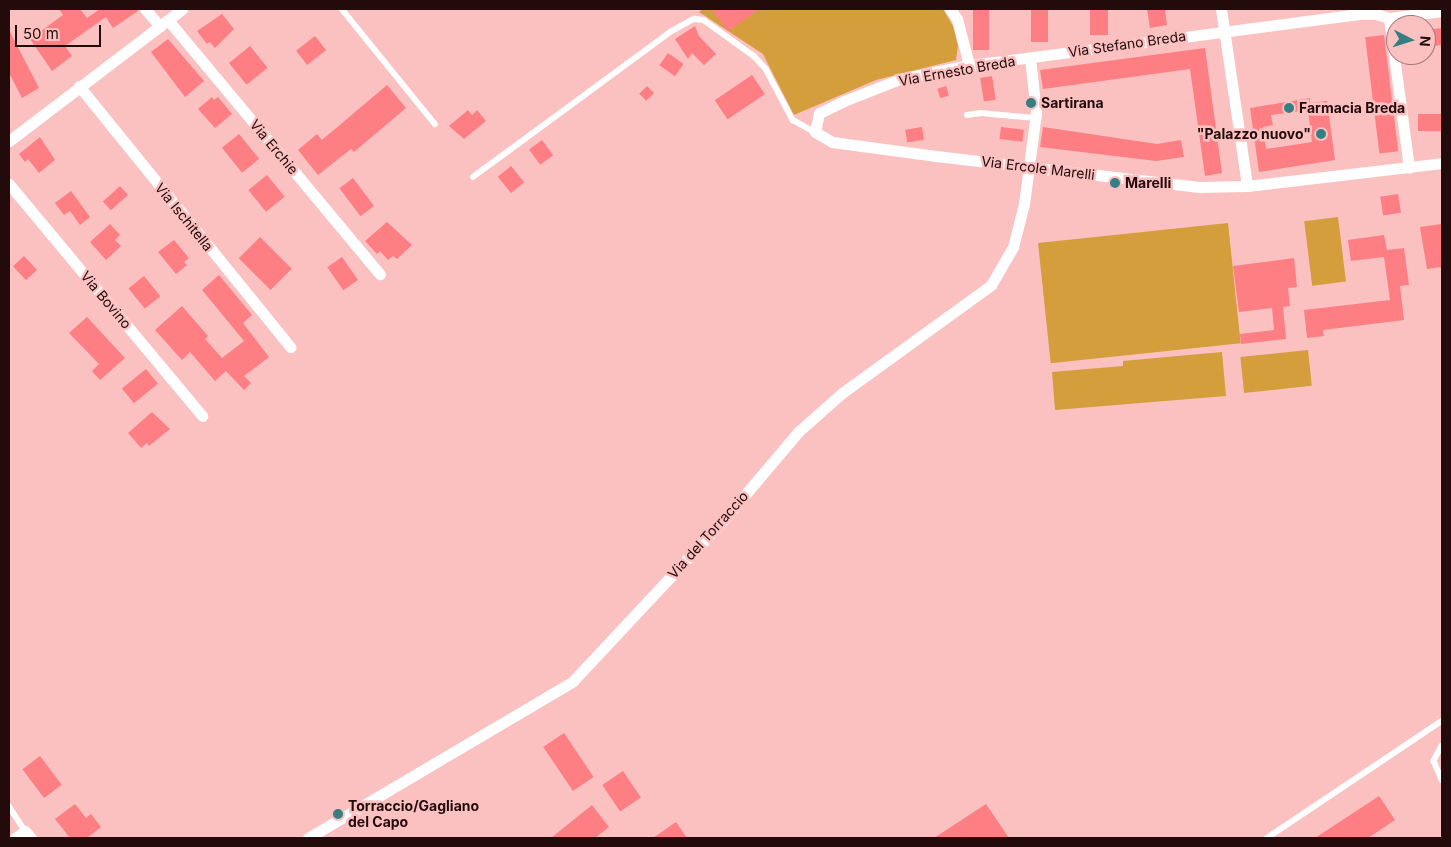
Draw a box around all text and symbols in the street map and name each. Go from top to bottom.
scale bar [18,15,104,47]
north arrow [1386,15,1436,65]
text: 50 m [23,24,59,43]
street label: Via Stefano Breda [1067,27,1187,61]
text: N [1417,35,1434,47]
street label: Via Ernesto Breda [897,52,1017,90]
place label: Sartirana [1041,95,1104,111]
marker: Sartirana [1025,97,1037,109]
place label: Farmacia Breda [1299,100,1405,116]
marker: Farmacia Breda [1283,102,1295,114]
street label: Via Erchie [246,116,302,178]
place label: "Palazzo nuovo" [1197,126,1311,142]
marker: "Palazzo nuovo" [1315,128,1327,140]
street label: Via Ercole Marelli [980,153,1096,183]
place label: Marelli [1125,175,1171,191]
marker: Marelli [1109,177,1121,189]
street label: Via Ischitella [151,179,217,255]
street label: Via Bovino [77,268,135,332]
street label: Via del Torraccio [664,488,752,582]
place label: Torraccio/Gagliano del Capo [348,798,479,830]
marker: Torraccio/Gagliano del Capo [332,808,344,820]

